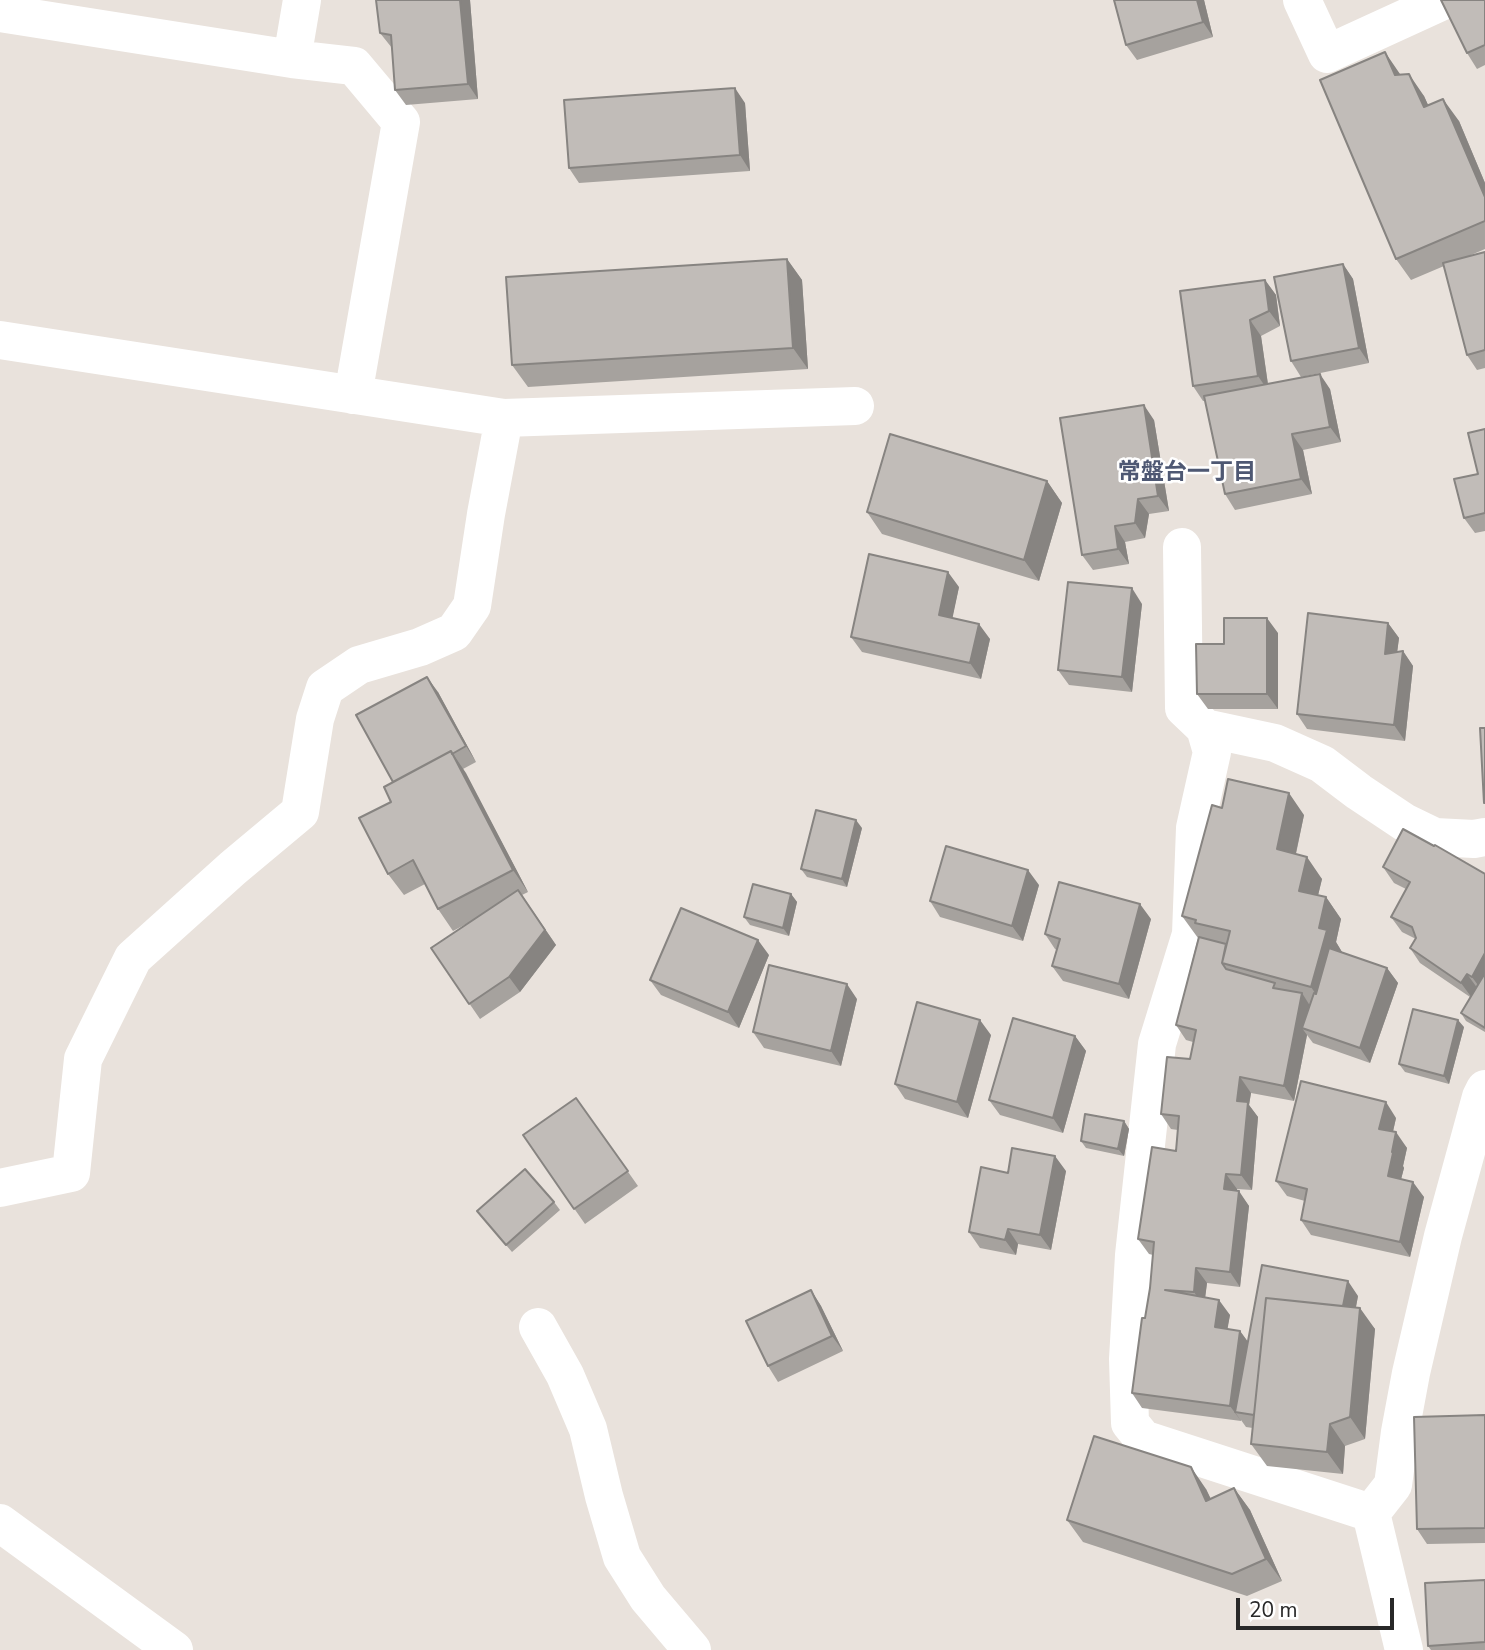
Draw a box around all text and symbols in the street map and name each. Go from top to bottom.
district label: 常盤台一丁目 [1118,459,1256,487]
scale bar [1240,1584,1398,1628]
text: 20 m [1249,1596,1298,1624]

